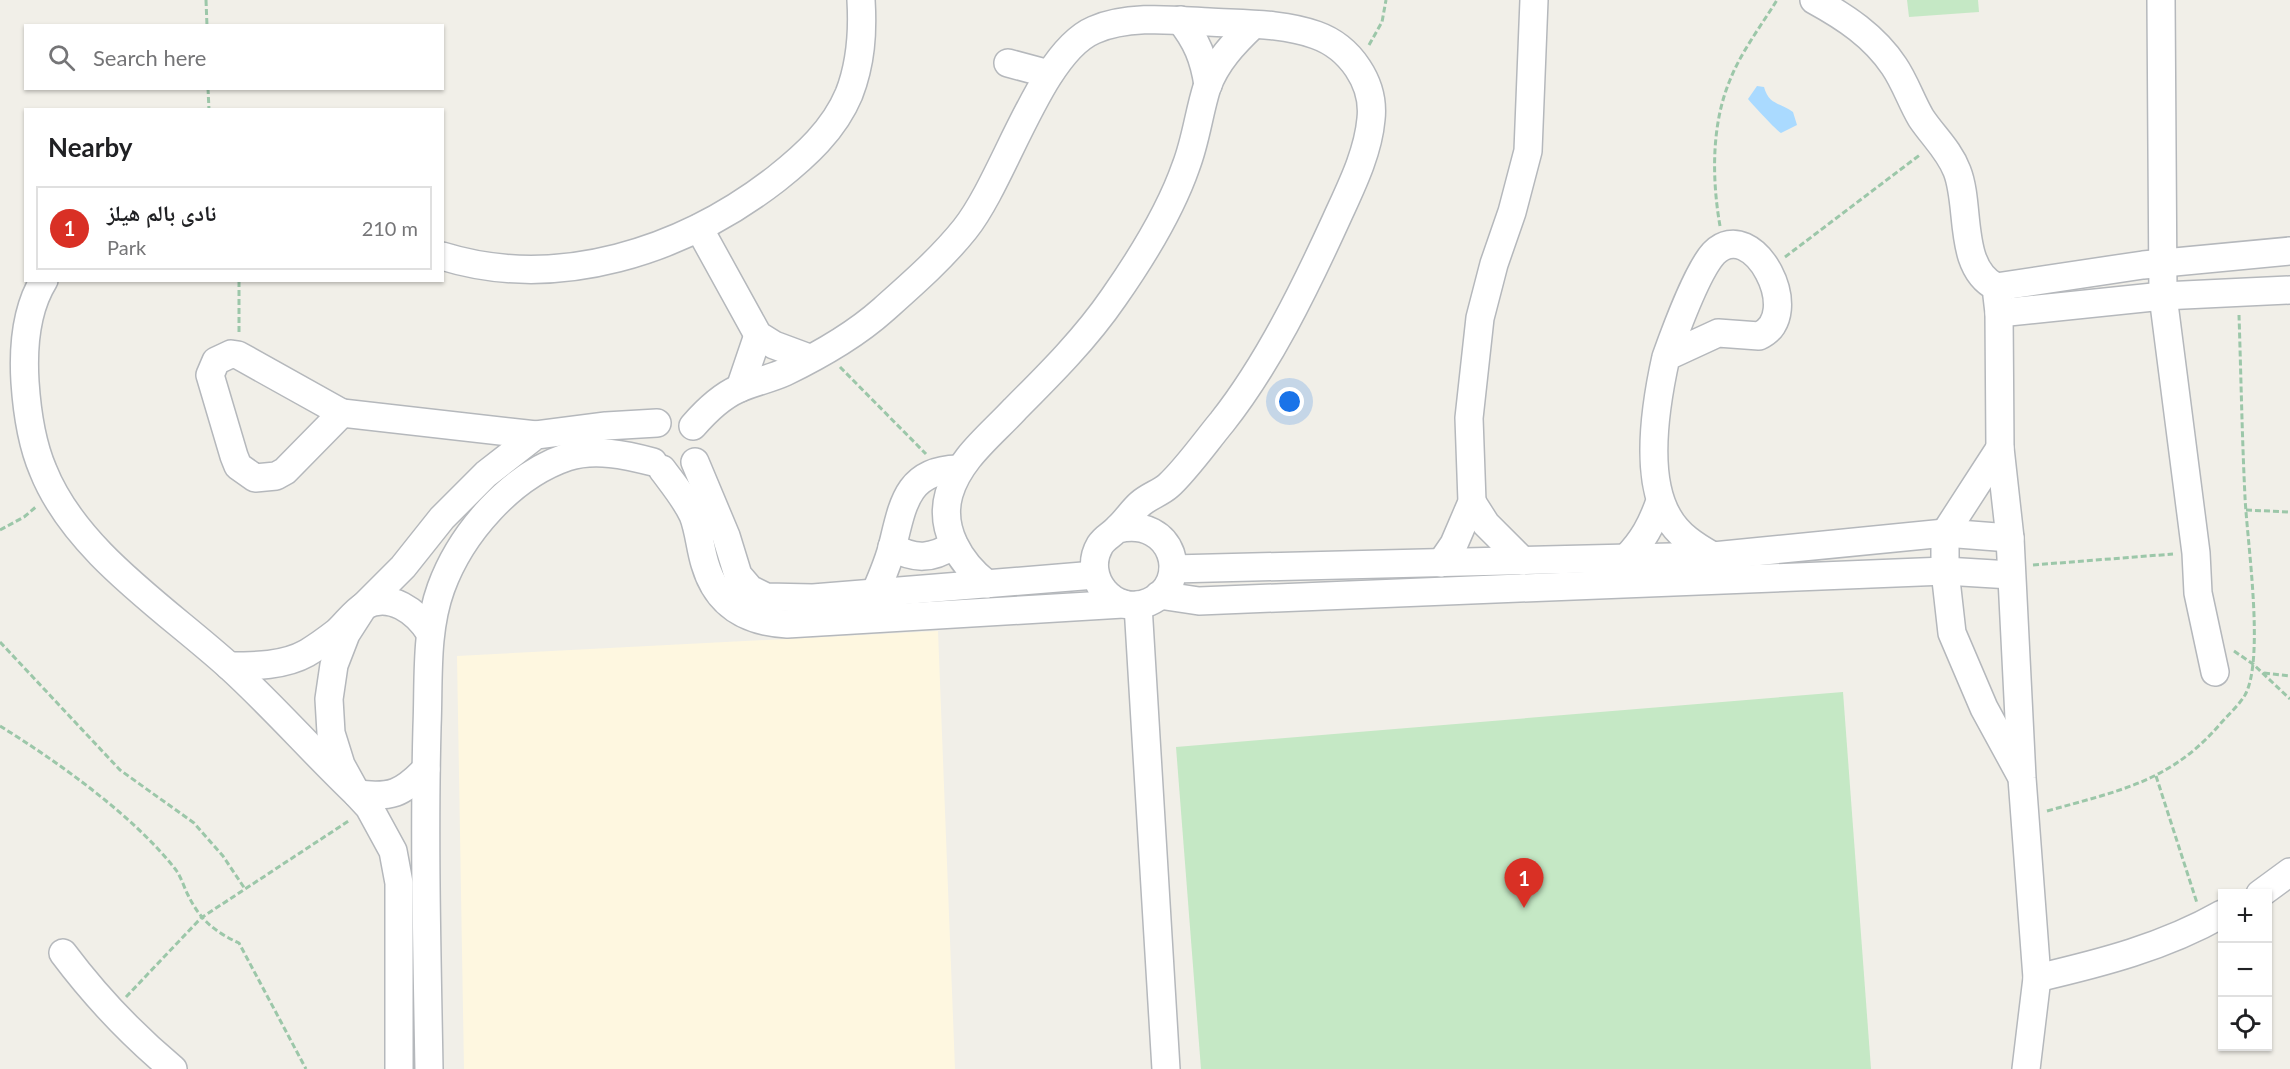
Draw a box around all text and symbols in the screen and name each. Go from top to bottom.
search box [24,24,444,90]
icon: search [45,41,78,74]
text: Search here [93,44,206,71]
text: Nearby [48,131,133,163]
text: نادى بالم هيلز [107,199,216,226]
text: 1 [64,216,75,240]
text: 210 m [362,216,418,240]
text: Park [107,235,146,259]
your location [1275,387,1304,416]
pin: 1 [1504,858,1544,908]
map controls [2218,889,2272,1051]
button: + [2218,889,2272,943]
button: − [2218,943,2272,997]
button: locate [2218,997,2272,1051]

